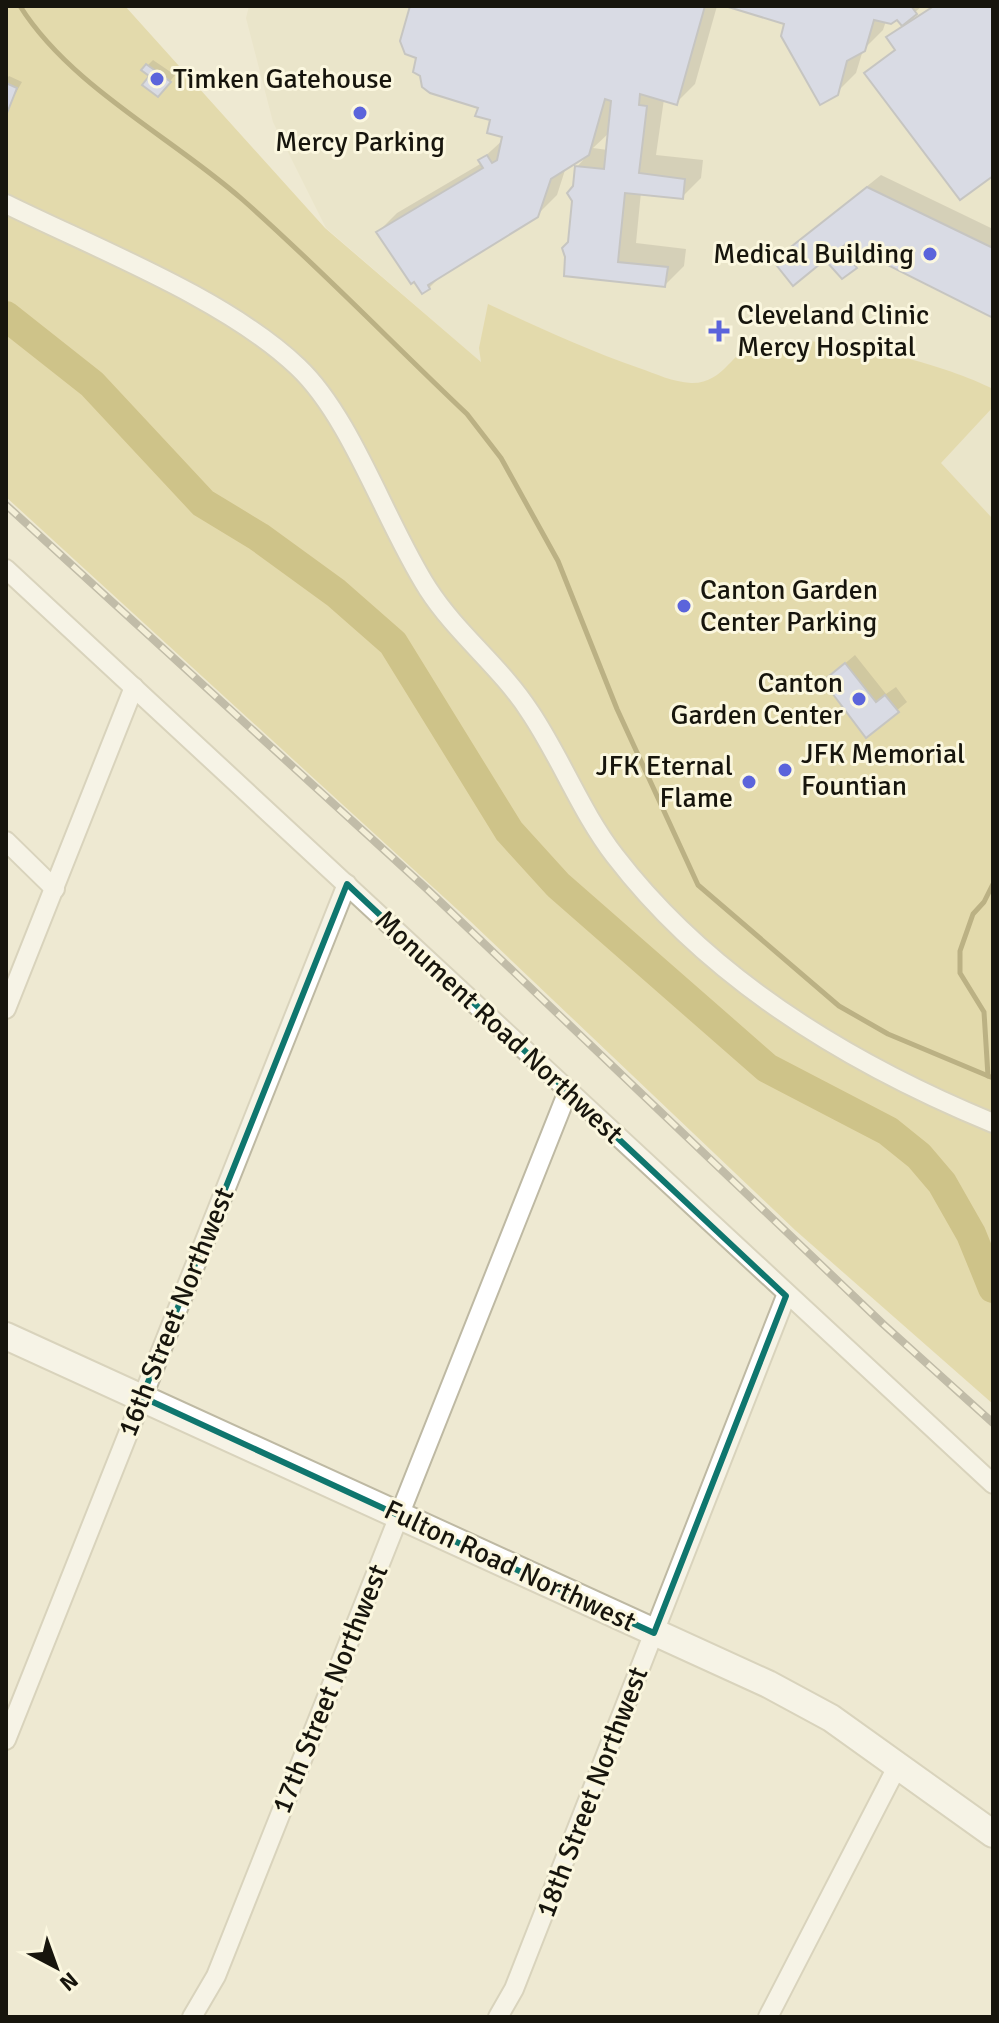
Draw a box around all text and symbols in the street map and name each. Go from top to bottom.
place label: Timken Gatehouse [173,62,392,96]
marker: Timken Gatehouse [148,70,166,88]
marker: Mercy Parking [351,104,369,122]
place label: Mercy Parking [275,125,445,159]
place label: Medical Building [713,237,914,271]
marker: Medical Building [921,245,939,263]
place label: Cleveland Clinic Mercy Hospital [737,298,929,364]
marker: Cleveland Clinic Mercy Hospital [708,320,730,342]
place label: Canton Garden Center Parking [700,573,878,639]
marker: Canton Garden Center Parking [675,597,693,615]
place label: Canton Garden Center [671,666,844,732]
marker: Canton Garden Center [850,690,868,708]
place label: JFK Memorial Fountian [801,737,965,803]
place label: JFK Eternal Flame [596,749,733,815]
marker: JFK Memorial Fountian [776,761,794,779]
marker: JFK Eternal Flame [740,773,758,791]
street label: Monument Road Northwest [368,903,630,1151]
street label: 16th Street Northwest [110,1182,242,1441]
street label: Fulton Road Northwest [379,1493,641,1639]
street label: 17th Street Northwest [264,1559,396,1818]
street label: 18th Street Northwest [529,1662,656,1922]
north arrow [16,1927,96,2007]
text: N [54,1967,83,1997]

